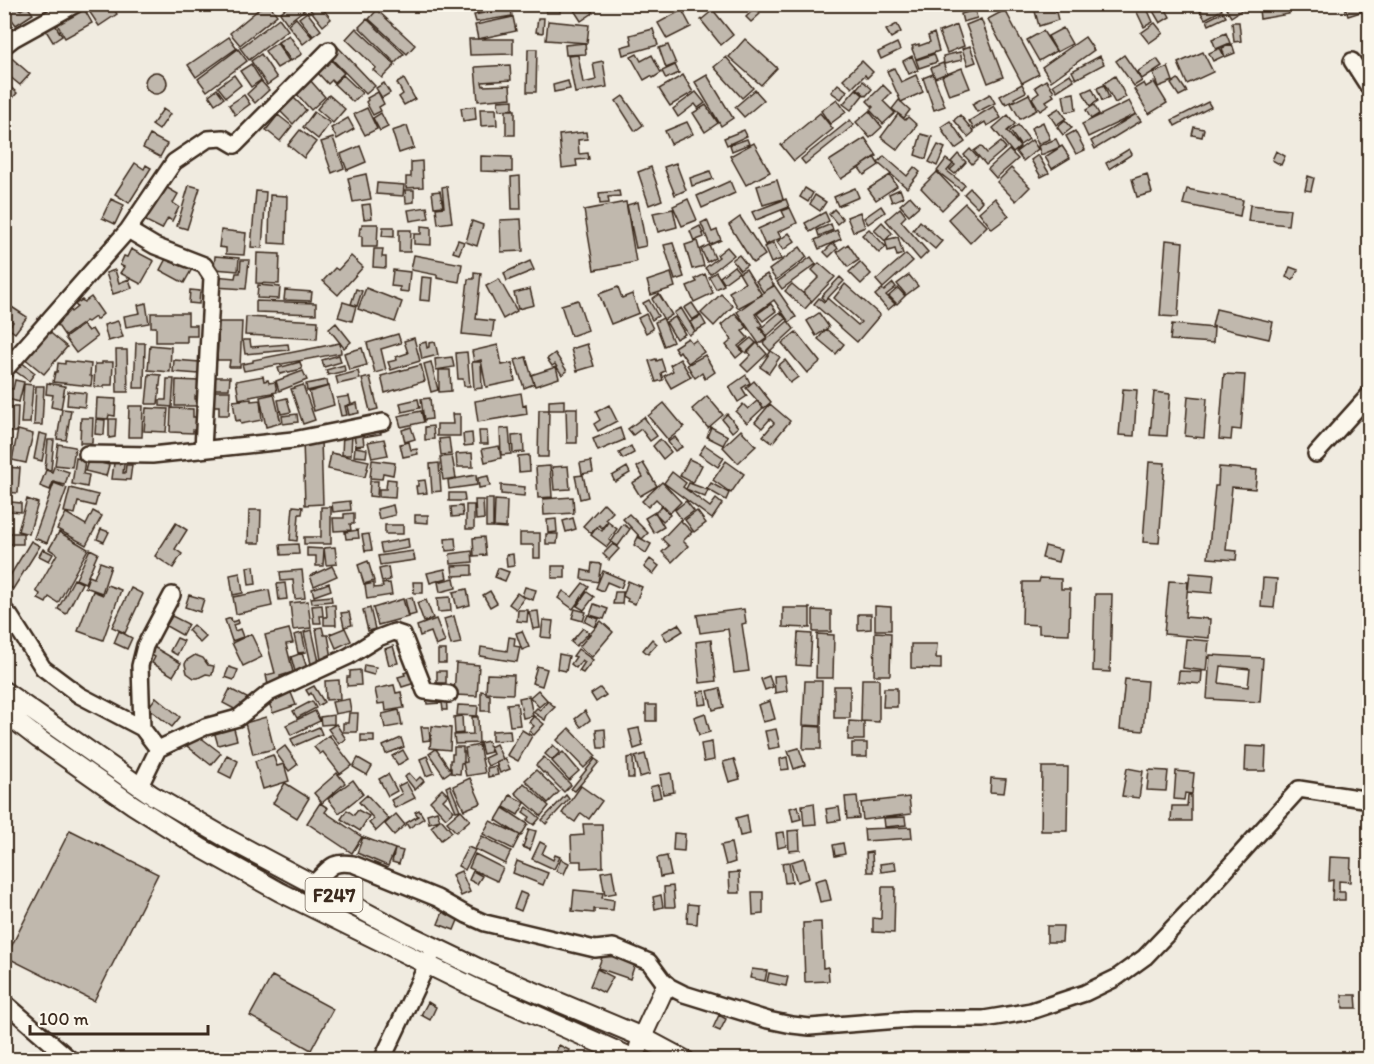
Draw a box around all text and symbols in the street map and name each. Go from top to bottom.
road number: F247 [306,878,362,912]
scale bar [30,998,208,1036]
text: 100 m [39,1008,89,1030]

